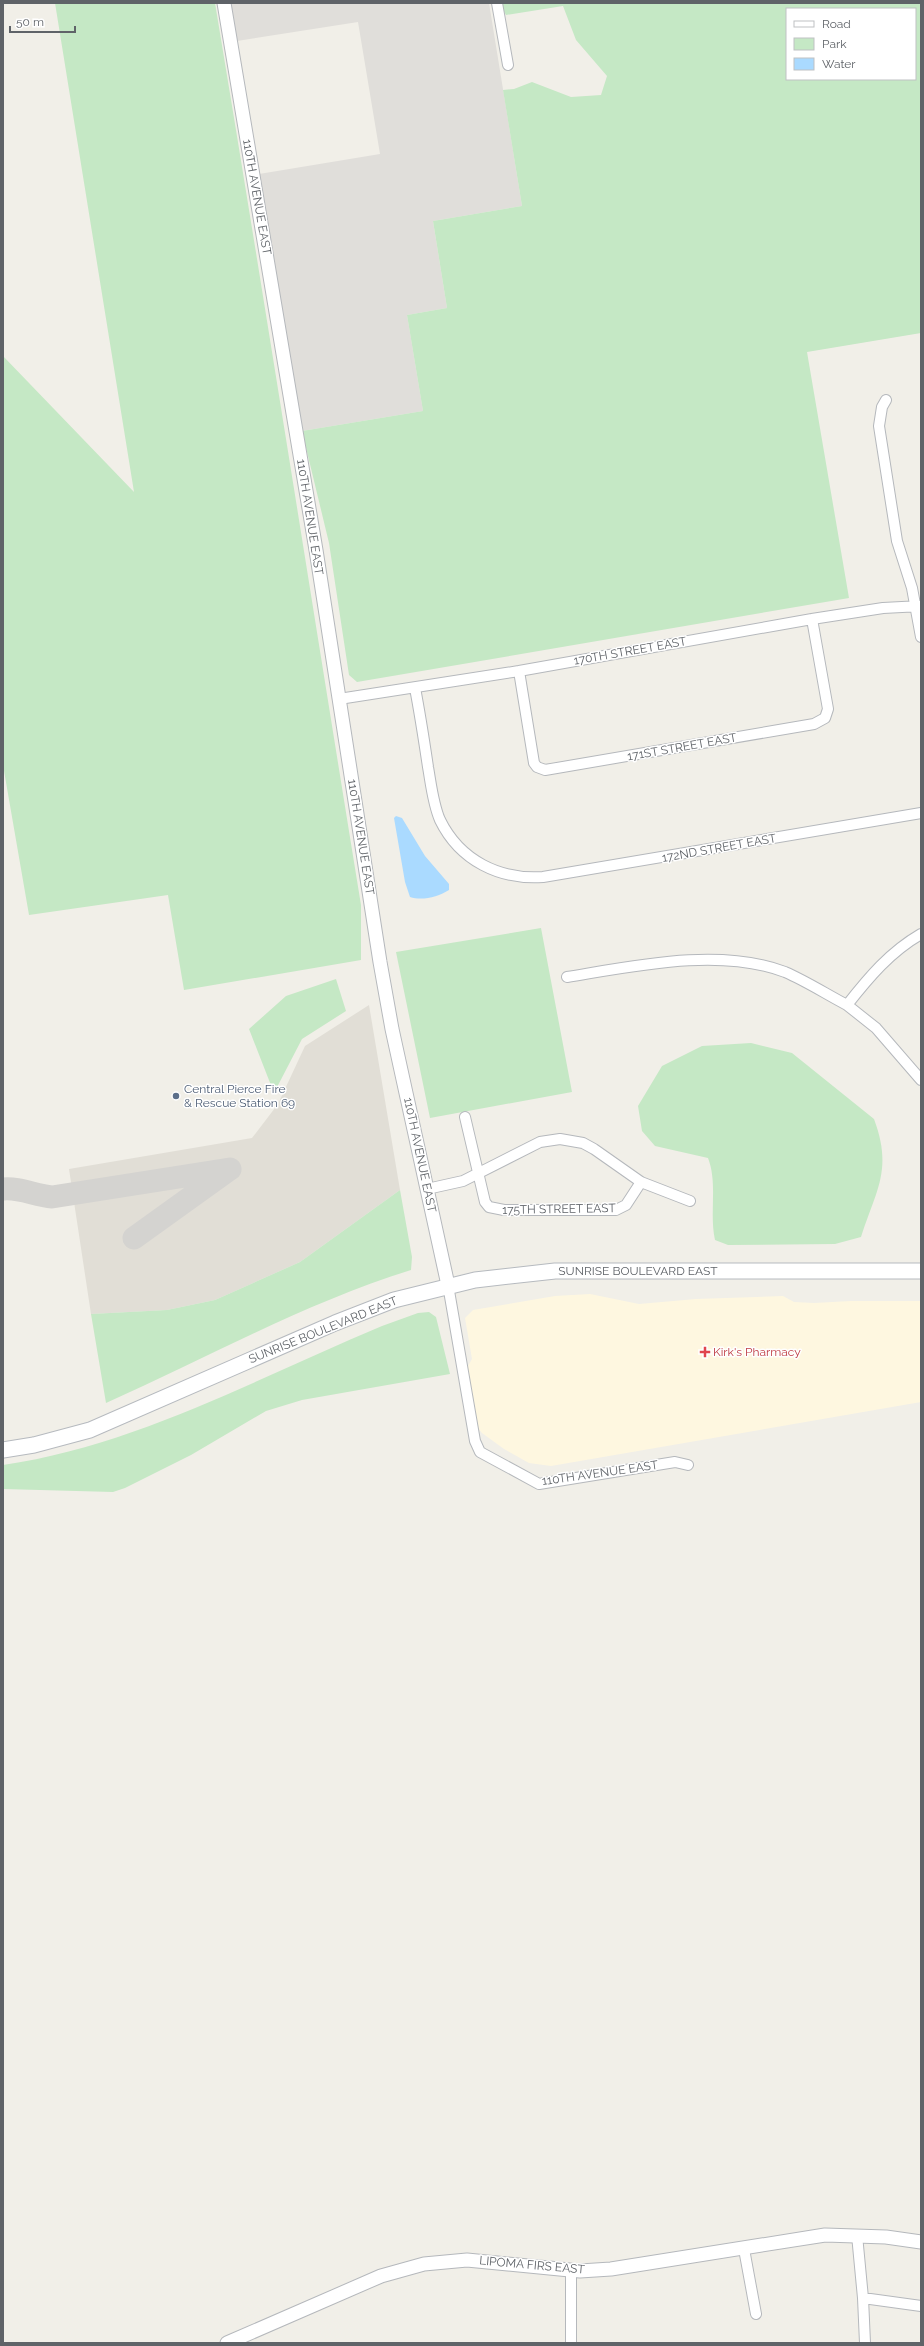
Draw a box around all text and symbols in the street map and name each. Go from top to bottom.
scale bar [10,8,75,34]
legend [786,8,916,80]
text: 50 m [16,15,44,29]
text: Road [822,17,851,31]
text: Park [822,37,847,51]
text: Water [822,57,856,71]
street label: 110TH AVENUE EAST [240,138,274,257]
street label: 110TH AVENUE EAST [294,458,326,577]
street label: 170TH STREET EAST [573,634,688,668]
street label: 171ST STREET EAST [626,730,738,764]
street label: 110TH AVENUE EAST [345,778,377,897]
street label: 172ND STREET EAST [661,831,778,865]
place label: Central Pierce Fire & Rescue Station 69 [184,1082,295,1110]
marker: Central Pierce Fire & Rescue Station 69 [171,1091,181,1101]
street label: 110TH AVENUE EAST [401,1096,439,1214]
street label: 175TH STREET EAST [502,1201,617,1217]
street label: SUNRISE BOULEVARD EAST [558,1264,718,1278]
street label: SUNRISE BOULEVARD EAST [247,1293,400,1366]
place label: Kirk's Pharmacy [713,1345,801,1359]
marker: Kirk's Pharmacy [700,1347,710,1357]
street label: 110TH AVENUE EAST [541,1458,660,1488]
street label: LIPOMA FIRS EAST [479,2253,586,2277]

